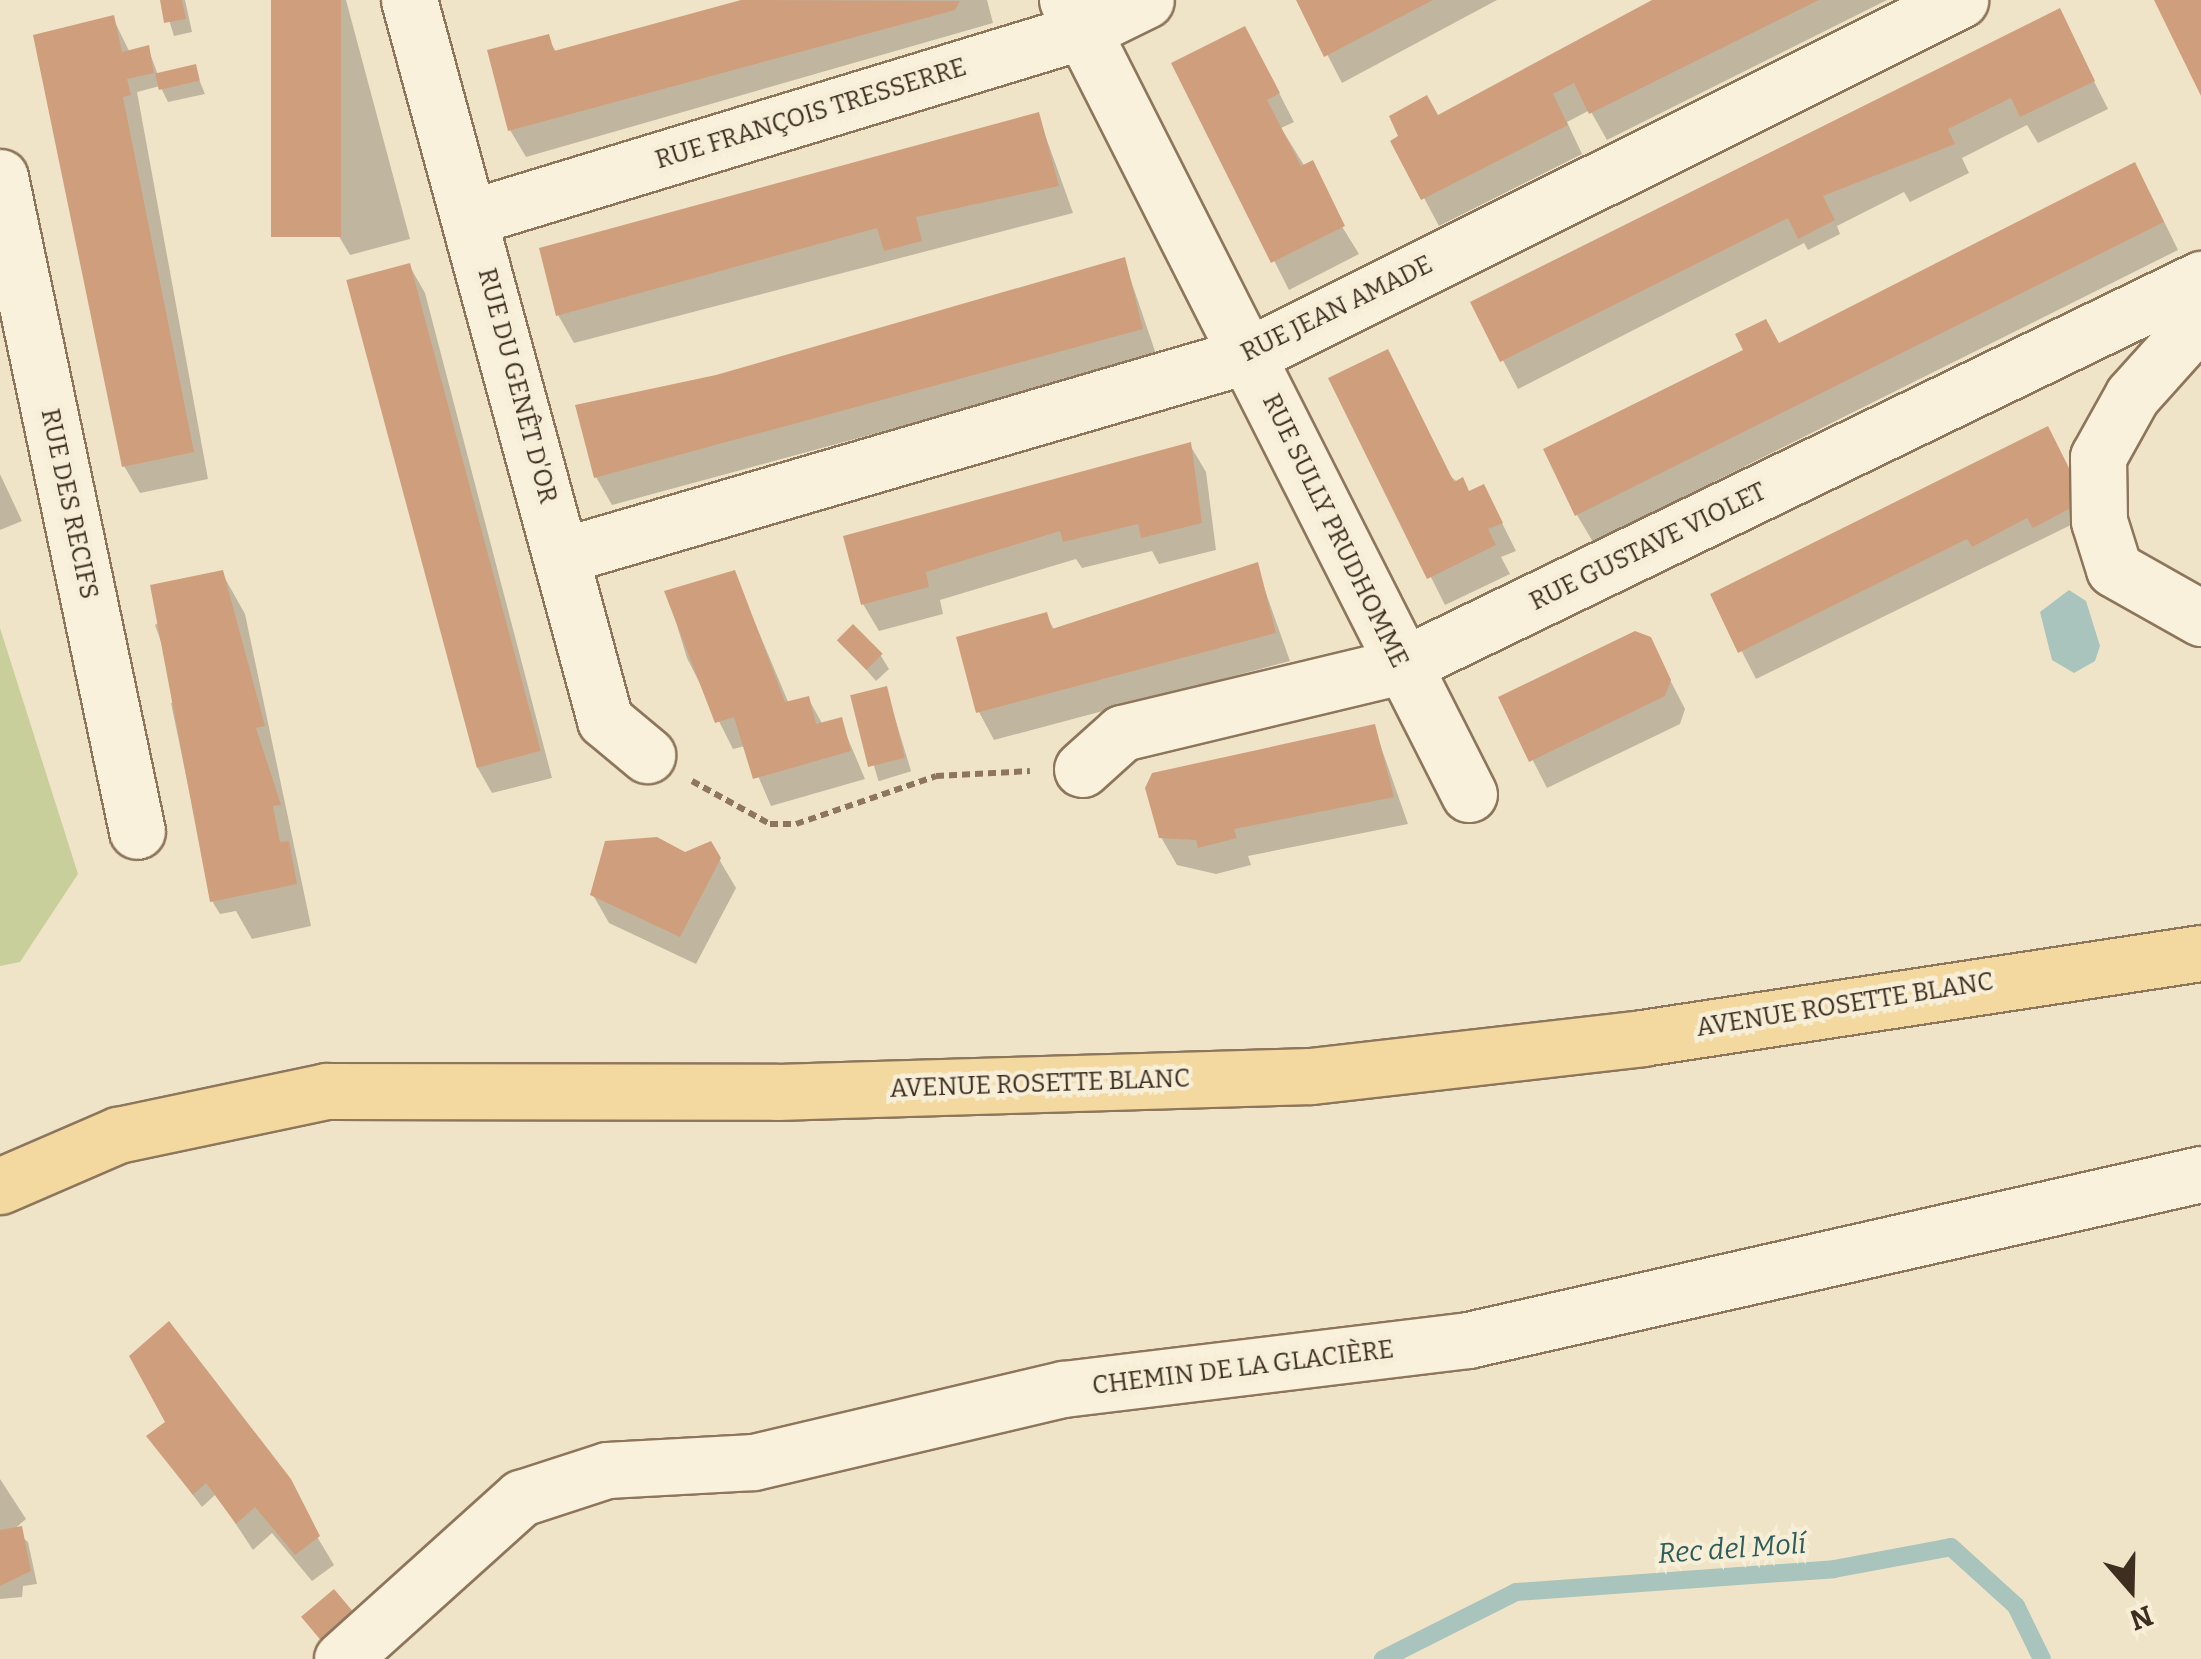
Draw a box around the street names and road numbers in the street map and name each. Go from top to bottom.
street label: RUE FRANÇOIS TRESSERRE [652,52,970,176]
street label: RUE JEAN AMADE [1236,250,1438,368]
street label: RUE DU GENÊT D'OR [471,265,563,507]
street label: RUE SULLY PRUDHOMME [1256,389,1414,673]
street label: RUE DES RECIFS [34,406,104,602]
street label: RUE GUSTAVE VIOLET [1525,477,1771,617]
street label: AVENUE ROSETTE BLANC [1694,967,1996,1043]
street label: AVENUE ROSETTE BLANC [889,1064,1191,1104]
street label: CHEMIN DE LA GLACIÈRE [1091,1335,1395,1401]

